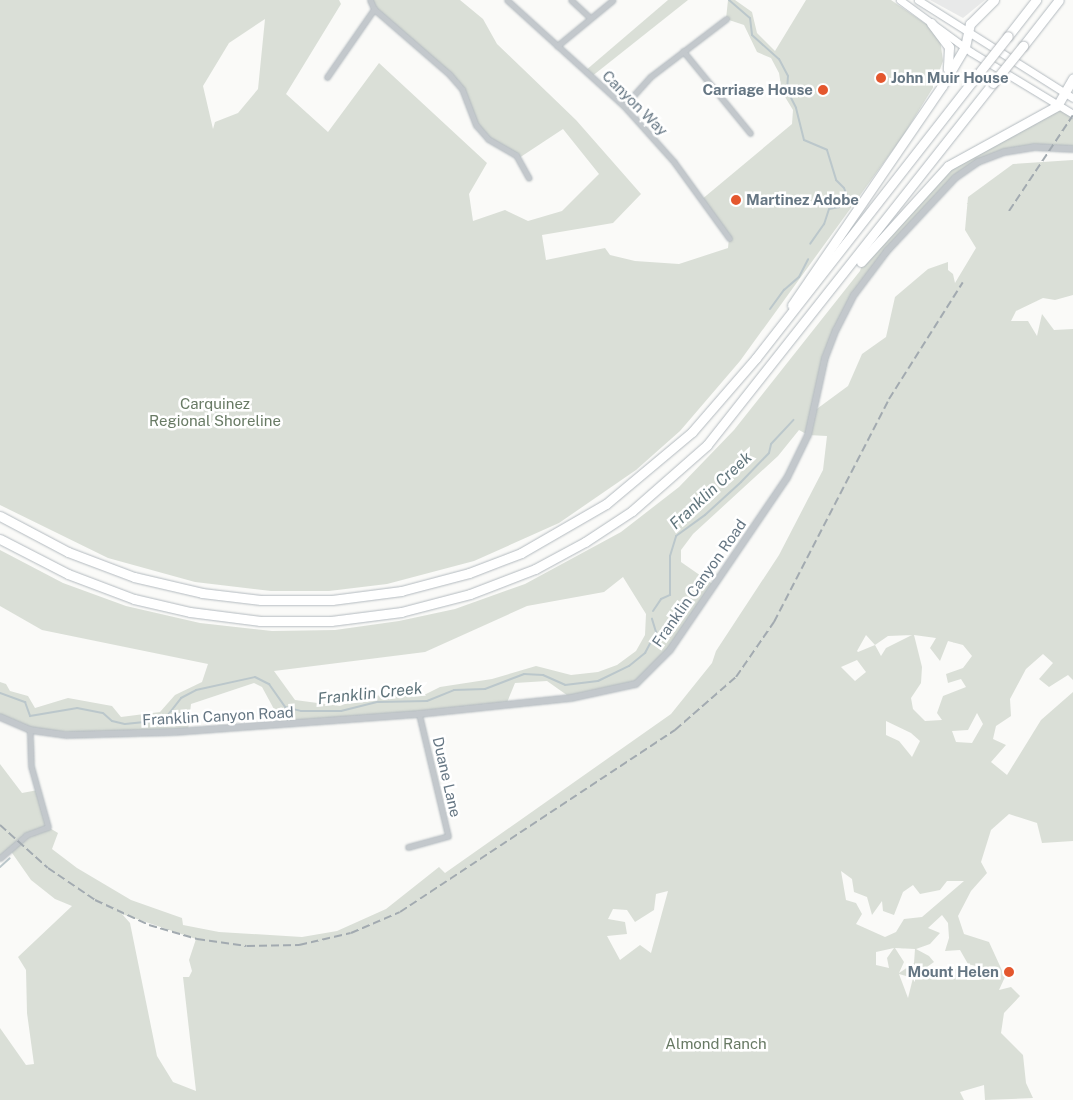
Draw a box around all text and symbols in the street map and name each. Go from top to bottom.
street label: Canyon Way [598,66,672,140]
place label: John Muir House [891,69,1009,87]
marker: John Muir House [875,72,887,84]
place label: Carriage House [702,81,813,99]
marker: Carriage House [817,84,829,96]
place label: Martinez Adobe [746,191,859,209]
marker: Martinez Adobe [730,194,742,206]
park label: Carquinez Regional Shoreline [149,394,281,429]
water label: Franklin Creek [666,448,756,534]
street label: Franklin Canyon Road [648,516,750,650]
water label: Franklin Creek [317,679,423,709]
street label: Franklin Canyon Road [142,703,294,729]
street label: Duane Lane [429,735,465,819]
place label: Mount Helen [908,963,999,981]
marker: Mount Helen [1003,966,1015,978]
park label: Almond Ranch [665,1035,767,1053]

